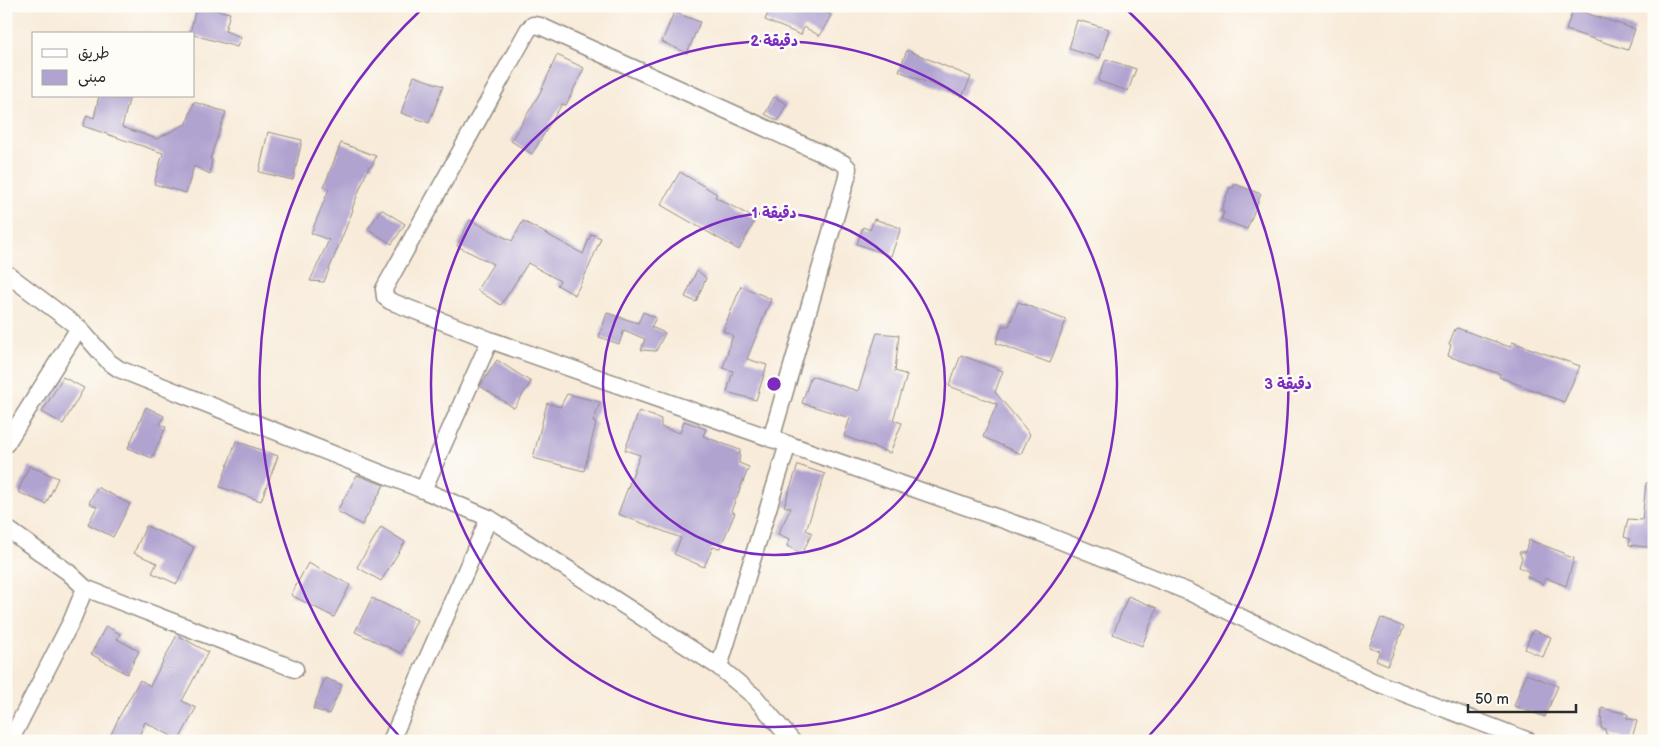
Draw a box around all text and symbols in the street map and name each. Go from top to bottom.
legend [32,32,195,98]
text: 2 دقيقة [750,32,798,51]
text: طريق [78,44,110,63]
text: مبنى [78,68,106,87]
text: 1 دقيقة [752,204,797,223]
centre of rings [765,375,783,393]
text: 3 دقيقة [1264,375,1312,394]
scale bar [1468,682,1575,714]
text: 50 m [1475,690,1509,709]

